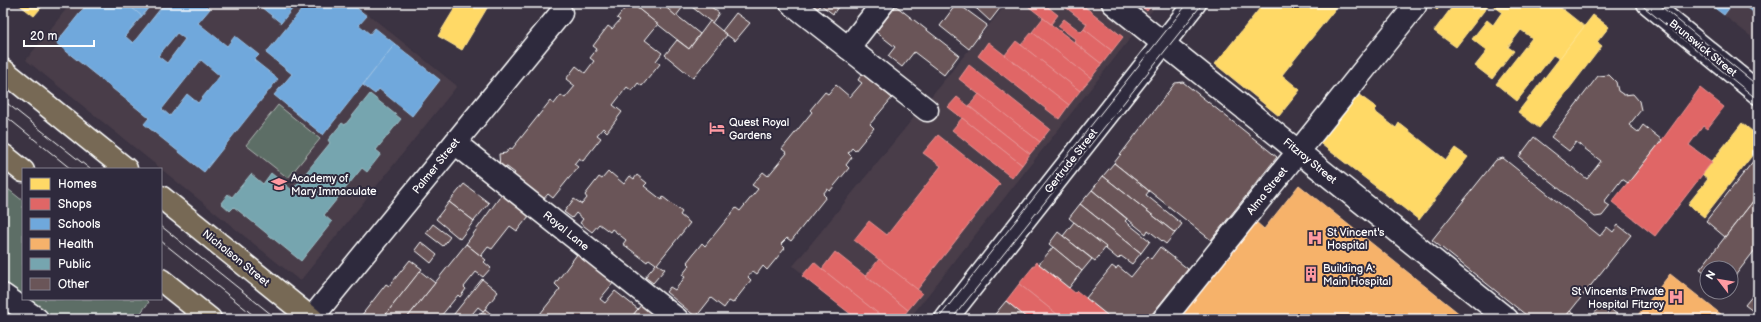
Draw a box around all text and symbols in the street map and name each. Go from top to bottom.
street label: Brunswick Street [1667,17,1740,80]
scale bar [24,22,94,48]
text: 20 m [30,29,57,44]
place label: Quest Royal Gardens [729,116,789,142]
hotel icon: Quest Royal Gardens [708,119,726,137]
street label: Gertrude Street [1042,126,1101,196]
street label: Palmer Street [410,135,463,196]
street label: Fitzroy Street [1281,136,1340,187]
street label: Alma Street [1244,164,1291,217]
legend [22,168,162,300]
place label: Academy of Mary Immaculate [291,172,377,198]
school or university icon: Academy of Mary Immaculate [270,175,288,193]
text: Homes [58,177,97,192]
text: Shops [58,197,92,212]
street label: Royal Lane [540,209,592,254]
text: Schools [58,217,101,232]
place label: St Vincent's Hospital [1327,226,1385,252]
street label: Nicholson Street [200,227,273,289]
hospital icon: St Vincent's Hospital [1306,229,1324,247]
text: Health [58,237,94,252]
text: Public [58,257,91,272]
north arrow [1699,260,1739,300]
place label: Building A: Main Hospital [1323,262,1391,288]
building icon: Building A: Main Hospital [1302,265,1320,283]
text: N [1703,268,1719,282]
text: Other [58,277,90,292]
place label: St Vincents Private Hospital Fitzroy [1571,285,1664,311]
hospital icon: St Vincents Private Hospital Fitzroy [1667,288,1685,306]

